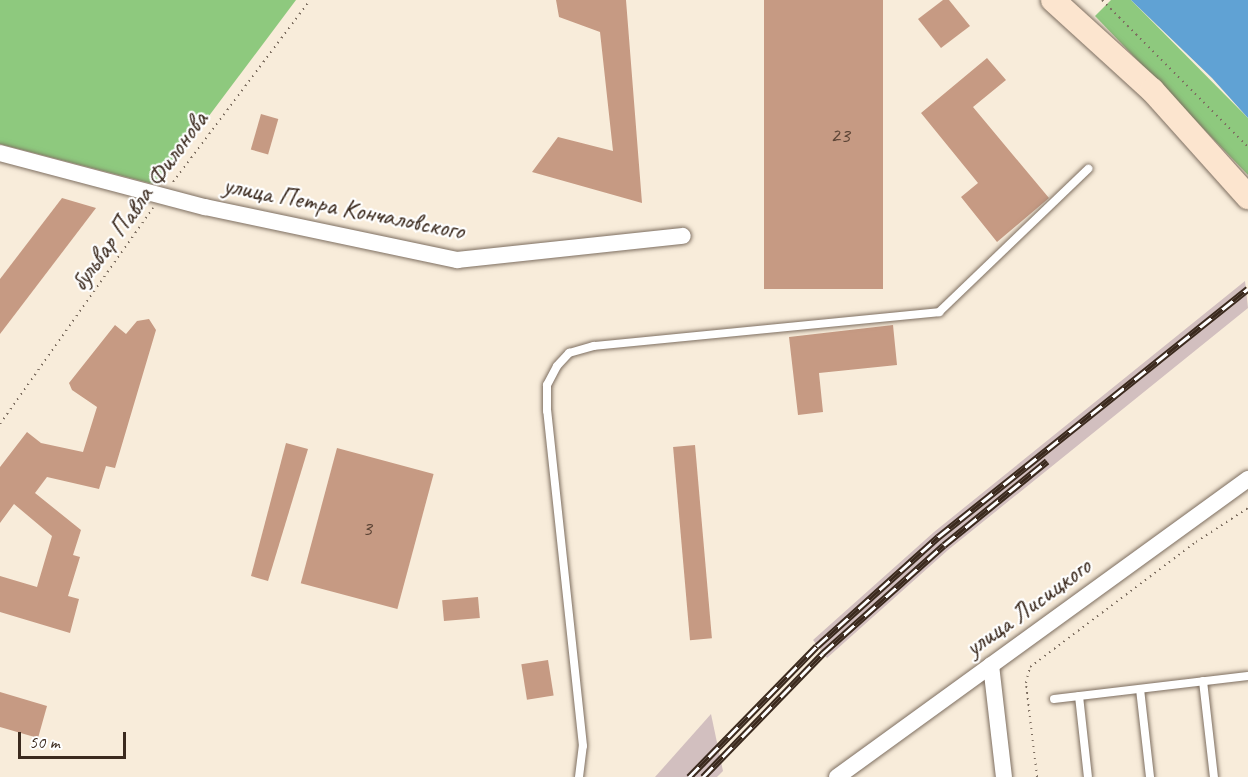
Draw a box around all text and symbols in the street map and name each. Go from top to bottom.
street label: бульвар Павла Филонова [65,107,213,295]
house number: 23 [830,123,850,149]
street label: улица Петра Кончаловского [223,170,465,246]
house number: 3 [362,516,372,542]
street label: улица Лисицкого [960,551,1096,663]
scale bar [21,720,129,758]
text: 50 m [29,731,60,753]

